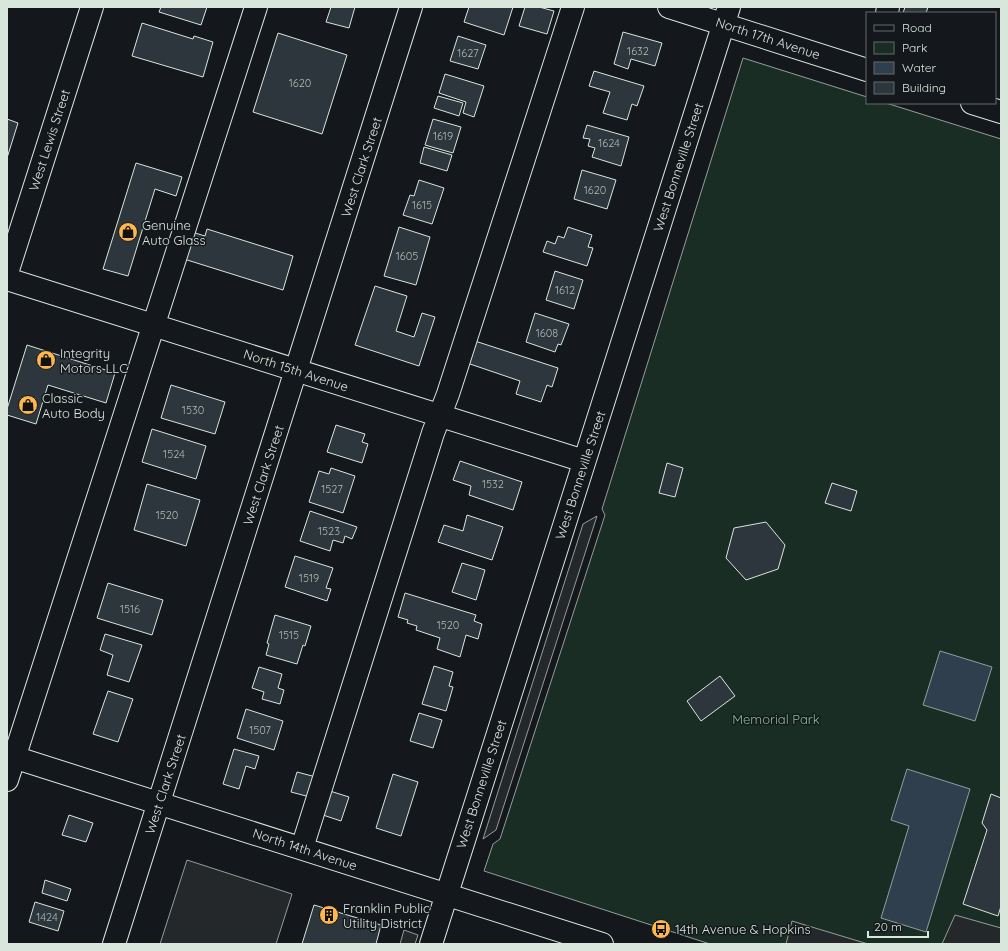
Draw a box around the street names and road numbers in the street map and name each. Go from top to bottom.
street label: North 17th Avenue [714,14,822,62]
street label: West Lewis Street [25,87,73,193]
street label: West Bonneville Street [650,101,706,233]
street label: West Clark Street [337,115,385,219]
street label: North 15th Avenue [242,345,350,395]
street label: West Bonneville Street [552,409,608,541]
street label: West Clark Street [239,423,287,527]
street label: West Bonneville Street [453,718,509,850]
street label: West Clark Street [141,732,189,836]
street label: North 14th Avenue [251,825,359,873]

